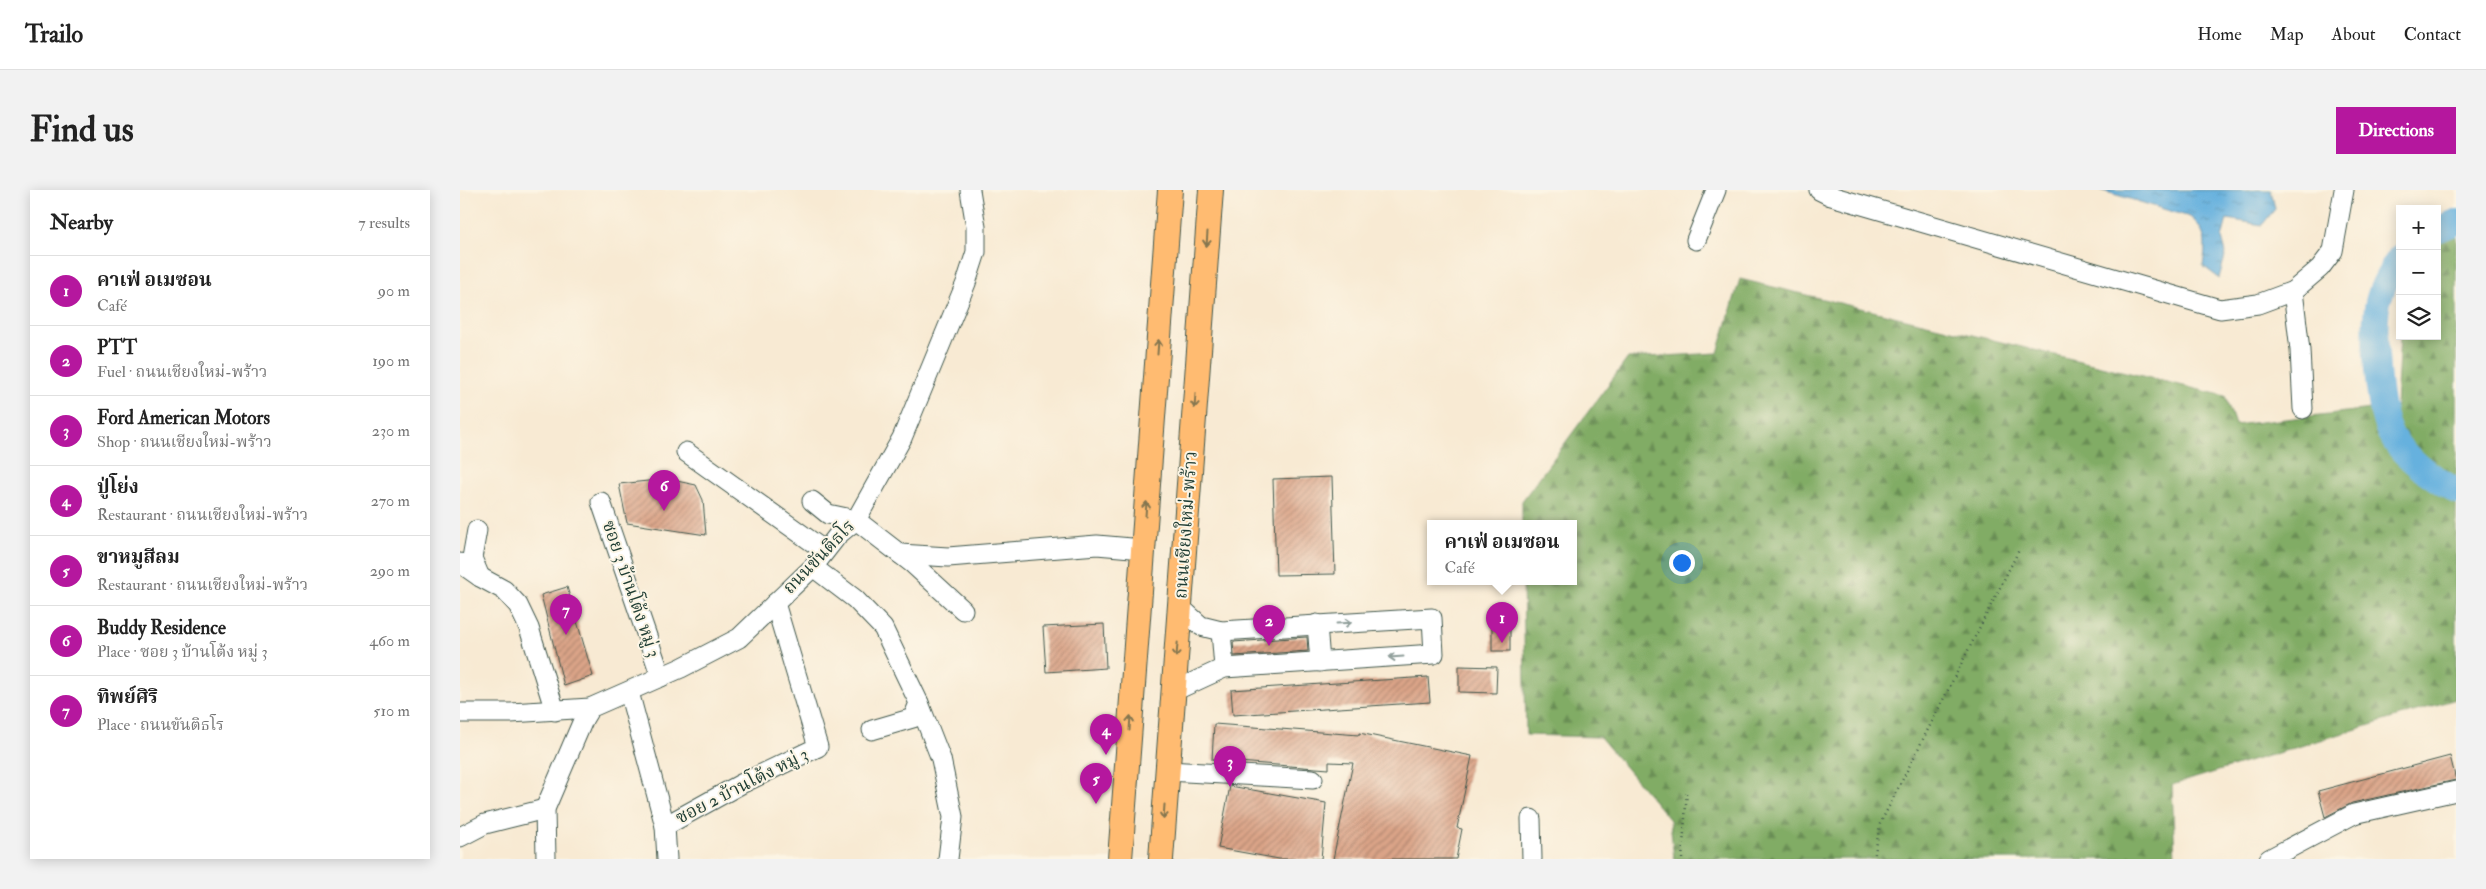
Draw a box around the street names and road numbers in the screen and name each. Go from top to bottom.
street label: ถนนเชียงใหม่-พร้าว [1168,450,1203,600]
street label: ถนนขันติธโร [777,514,860,599]
street label: ซอย 3 บ้านโต้ง หมู่ 3 [597,517,667,661]
street label: ซอย 2 บ้านโต้ง หมู่ 3 [671,741,812,829]

